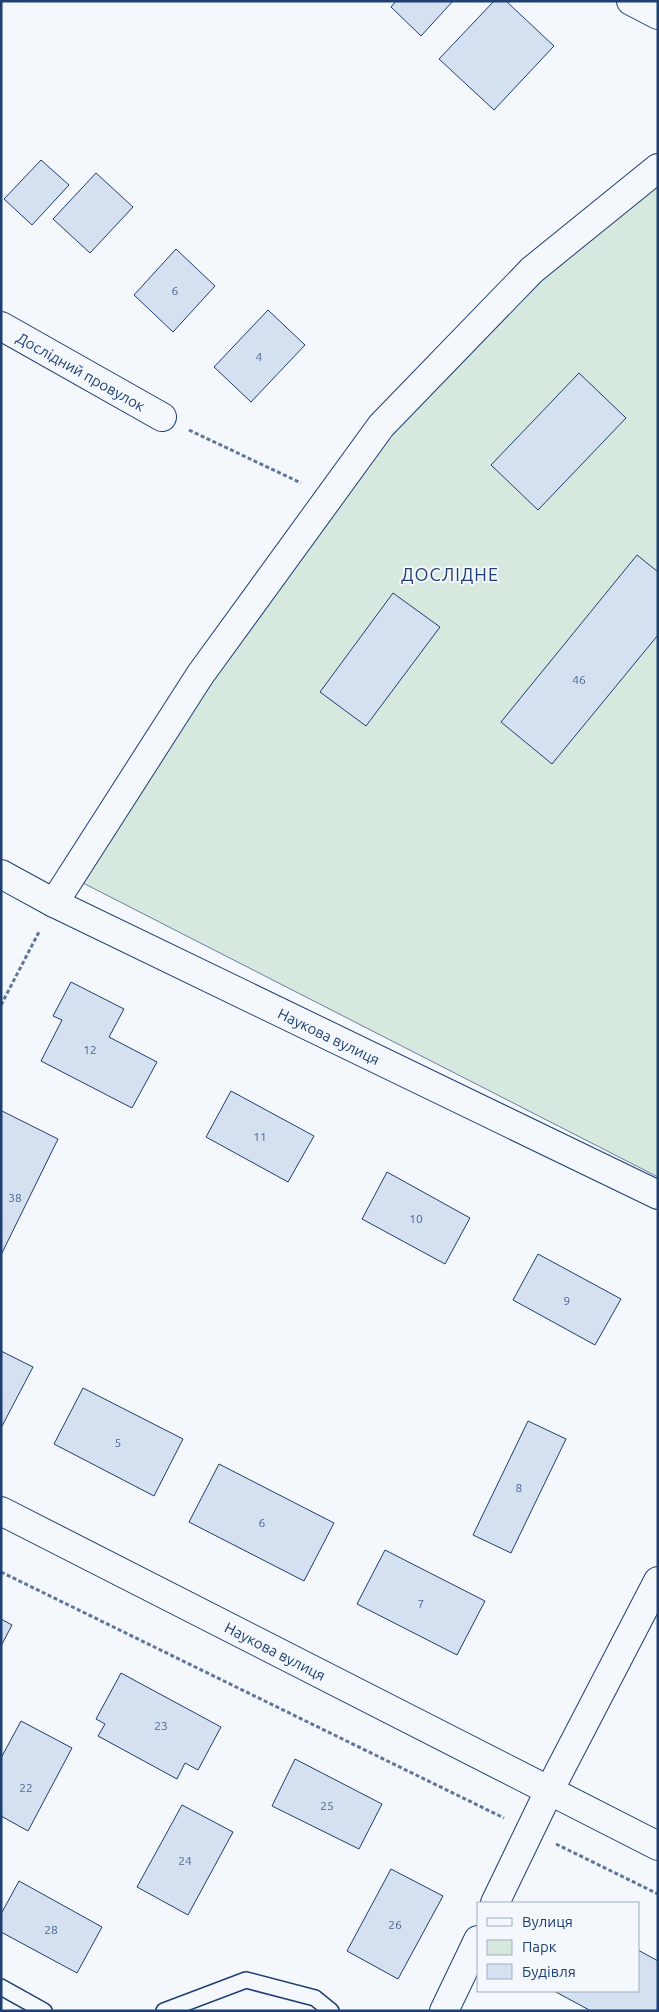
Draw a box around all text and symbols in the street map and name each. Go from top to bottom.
house number: 6 [172,284,179,297]
street label: Дослідний провулок [14,328,148,414]
house number: 4 [256,350,263,363]
district label: ДОСЛІДНЕ [401,564,499,584]
house number: 46 [572,673,586,686]
street label: Наукова вулиця [276,1004,383,1068]
house number: 12 [83,1043,97,1056]
house number: 11 [253,1130,267,1143]
house number: 38 [8,1191,22,1204]
house number: 10 [409,1212,423,1225]
house number: 9 [564,1294,570,1307]
house number: 5 [115,1436,121,1449]
house number: 8 [516,1481,523,1494]
house number: 6 [259,1516,266,1529]
house number: 7 [418,1597,424,1610]
street label: Наукова вулиця [222,1618,329,1684]
house number: 23 [154,1719,168,1732]
house number: 22 [19,1781,33,1794]
house number: 25 [320,1799,334,1812]
house number: 24 [178,1854,192,1867]
legend [477,1902,639,1992]
text: Вулиця [522,1913,573,1930]
house number: 26 [388,1918,402,1931]
house number: 28 [44,1923,58,1936]
text: Парк [522,1938,557,1955]
text: Будівля [522,1963,576,1980]

